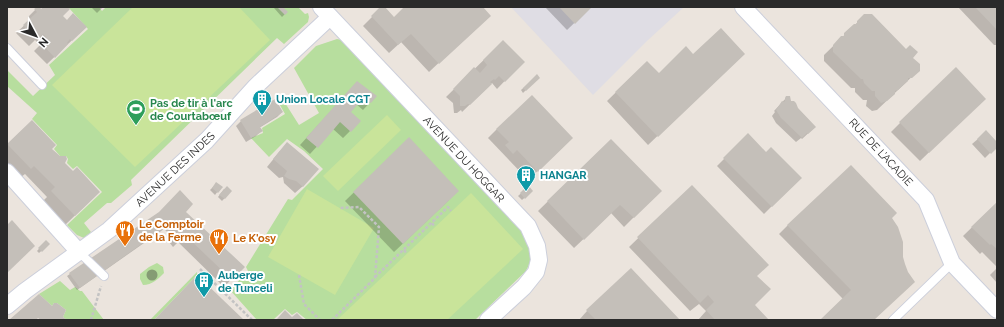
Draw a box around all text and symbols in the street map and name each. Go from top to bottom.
north arrow [16,16,56,56]
text: N [36,35,51,50]
building icon: Union Locale CGT [251,88,273,116]
place label: Union Locale CGT [276,93,370,106]
place label: Pas de tir à l'arc de Courtabœuf [150,97,233,123]
sports icon: Pas de tir à l'arc de Courtabœuf [125,98,147,126]
street label: AVENUE DU HOGGAR [420,114,507,205]
street label: RUE DE L’ACADIE [846,116,915,189]
street label: AVENUE DES INDES [133,129,218,209]
building icon: HANGAR [515,164,537,192]
place label: HANGAR [540,169,587,182]
place label: Le Comptoir de la Ferme [139,218,205,244]
restaurant icon: Le Comptoir de la Ferme [114,219,136,247]
restaurant icon: Le K'osy [208,227,230,255]
place label: Le K'osy [233,232,276,245]
place label: Auberge de Tunceli [218,269,273,295]
building icon: Auberge de Tunceli [193,270,215,298]

